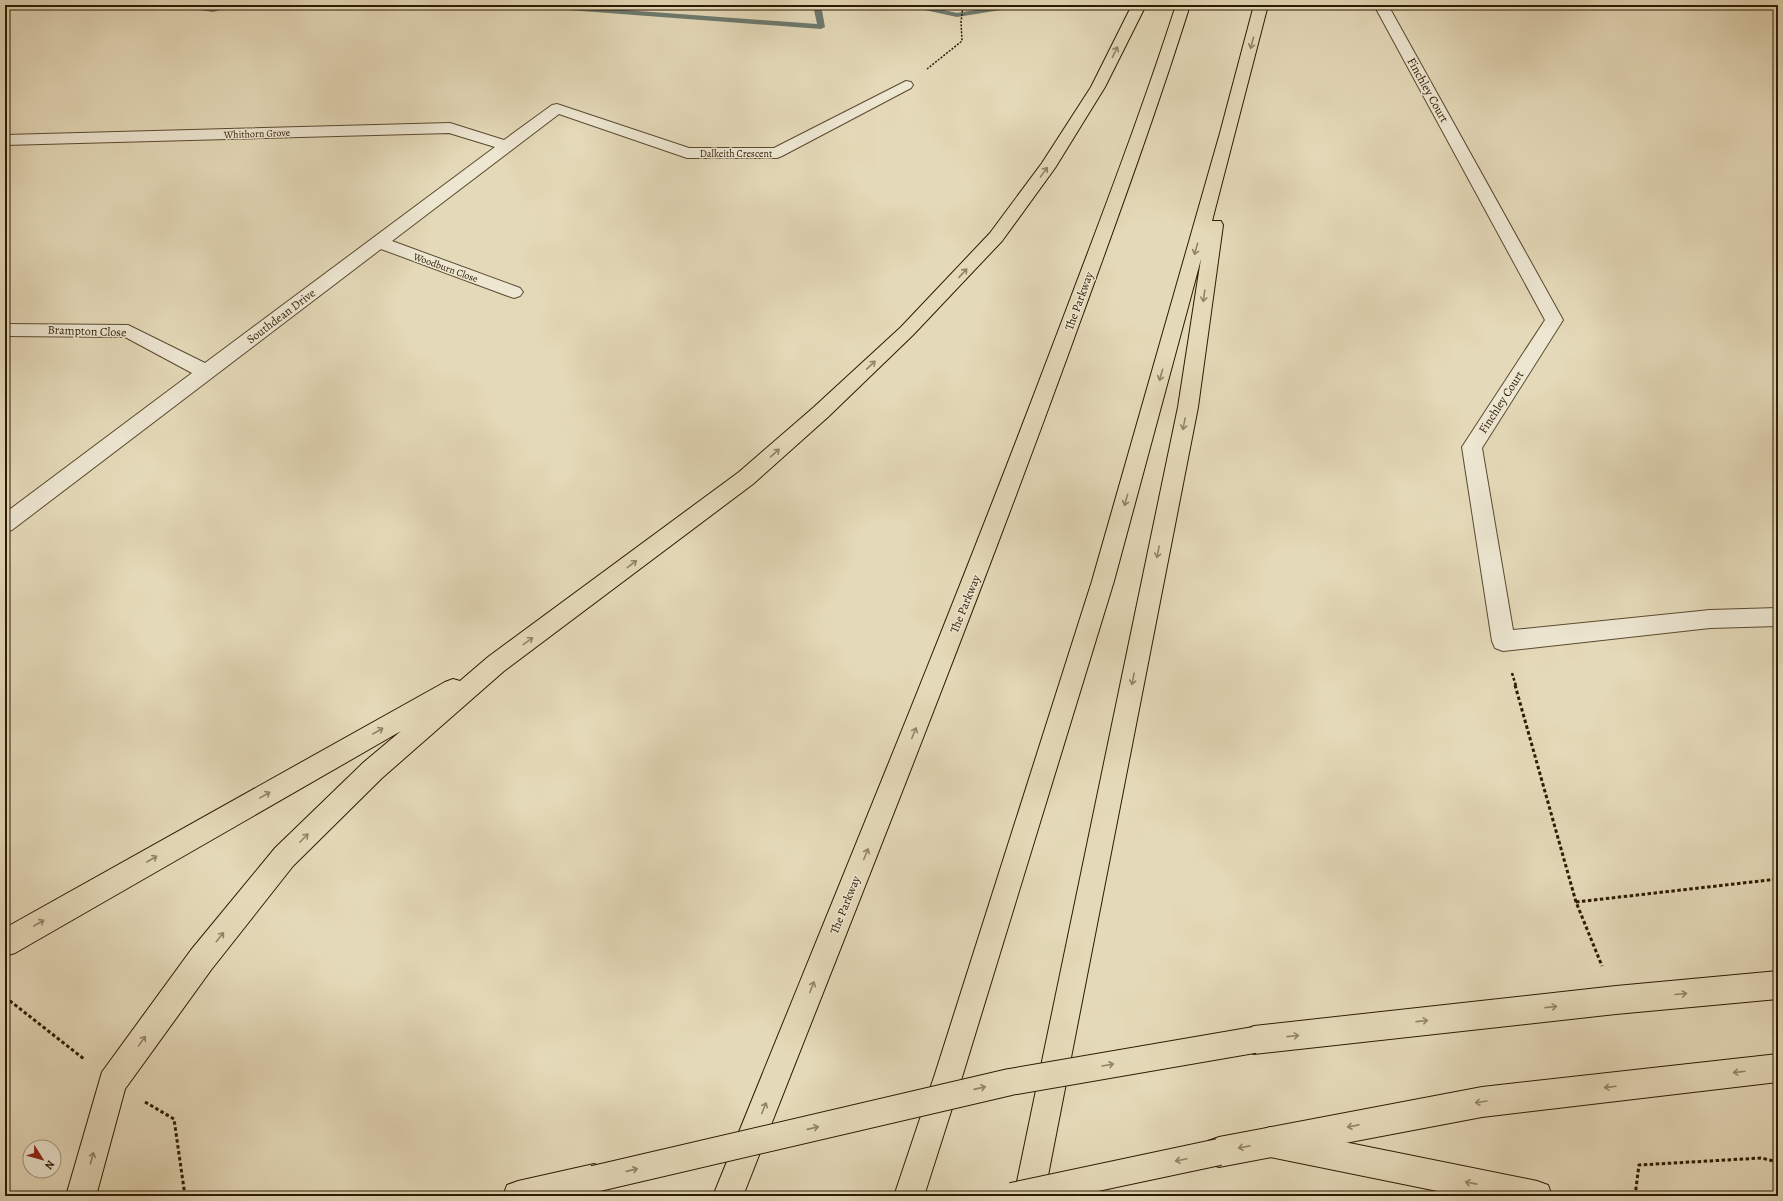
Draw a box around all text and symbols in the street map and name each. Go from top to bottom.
one-way arrow [1247,36,1255,49]
one-way arrow [1112,46,1119,58]
street label: Finchley Court [1404,55,1452,125]
street label: Whithorn Grove [223,126,291,141]
street label: Dalkeith Crescent [700,147,773,160]
one-way arrow [1040,166,1048,177]
one-way arrow [1192,243,1199,256]
street label: Woodburn Close [411,249,480,285]
one-way arrow [958,268,967,278]
street label: The Parkway [1061,269,1097,332]
street label: Southdean Drive [243,285,319,347]
one-way arrow [1200,289,1208,302]
street label: Brampton Close [47,322,127,340]
one-way arrow [866,361,876,370]
one-way arrow [1157,368,1164,381]
street label: Finchley Court [1475,368,1527,436]
one-way arrow [1180,417,1188,430]
one-way arrow [770,448,781,457]
one-way arrow [1121,493,1129,506]
one-way arrow [1154,545,1162,558]
one-way arrow [627,560,638,568]
street label: The Parkway [946,572,984,635]
one-way arrow [522,637,533,645]
one-way arrow [1129,672,1137,685]
one-way arrow [372,727,384,735]
one-way arrow [910,727,918,739]
one-way arrow [259,791,271,799]
one-way arrow [299,833,309,843]
one-way arrow [862,848,870,860]
one-way arrow [146,855,158,863]
street label: The Parkway [826,873,864,936]
one-way arrow [33,919,45,927]
one-way arrow [216,931,224,942]
one-way arrow [809,982,817,994]
one-way arrow [1674,990,1687,998]
one-way arrow [1544,1003,1557,1011]
one-way arrow [1415,1018,1428,1025]
one-way arrow [1286,1032,1299,1040]
one-way arrow [138,1036,146,1047]
one-way arrow [1101,1061,1114,1069]
one-way arrow [1733,1068,1746,1076]
one-way arrow [1604,1083,1617,1091]
one-way arrow [973,1084,986,1092]
one-way arrow [1475,1099,1488,1107]
one-way arrow [761,1103,768,1115]
one-way arrow [1347,1122,1360,1130]
one-way arrow [806,1123,819,1131]
north arrow [22,1139,62,1179]
one-way arrow [1238,1143,1251,1151]
one-way arrow [88,1152,96,1165]
one-way arrow [1175,1156,1188,1164]
text: N [41,1157,58,1172]
one-way arrow [625,1166,638,1174]
one-way arrow [1465,1178,1478,1186]

